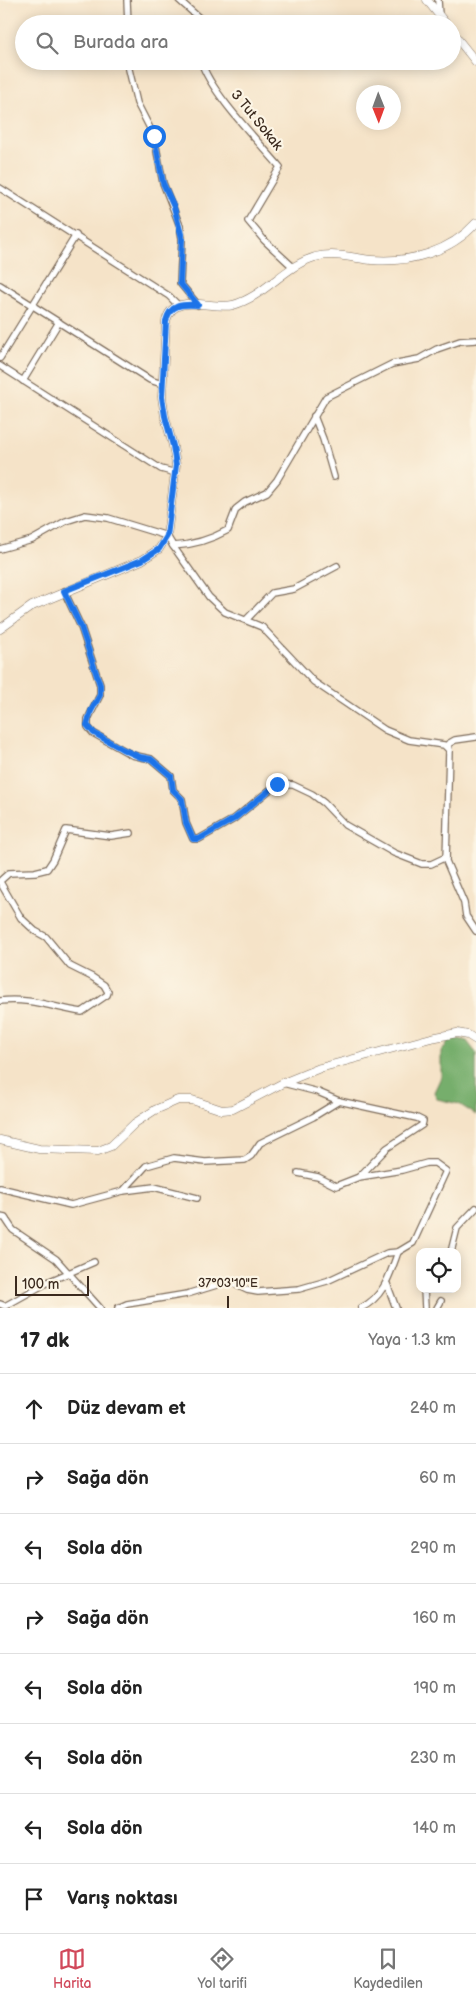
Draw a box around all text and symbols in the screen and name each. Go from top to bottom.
search box [15,15,461,70]
icon: search [33,29,61,57]
text: Burada ara [73,31,169,54]
north arrow [356,85,401,130]
street label: 3 Tut Sokak [227,86,287,154]
route start [143,125,166,148]
route end [266,773,289,796]
map controls [416,1248,461,1293]
button: locate [416,1248,461,1293]
scale bar [15,1273,89,1296]
text: 100 m [22,1276,59,1293]
text: 37°03'10"E [198,1276,258,1291]
text: 17 dk [20,1328,69,1353]
text: Yaya · 1.3 km [368,1331,456,1350]
icon: ahead [20,1395,48,1423]
text: Düz devam et [67,1397,186,1420]
text: 240 m [410,1399,456,1418]
icon: right [20,1465,48,1493]
text: Sağa dön [67,1467,149,1490]
text: 60 m [419,1469,456,1488]
icon: left [20,1535,48,1563]
text: Sola dön [67,1537,143,1560]
text: 290 m [410,1539,456,1558]
icon: right [20,1605,48,1633]
text: Sağa dön [67,1607,149,1630]
text: 160 m [413,1609,456,1628]
icon: left [20,1675,48,1703]
text: Sola dön [67,1677,143,1700]
text: 190 m [414,1679,456,1698]
icon: left [20,1745,48,1773]
text: Sola dön [67,1747,143,1770]
text: 230 m [410,1749,456,1768]
icon: left [20,1815,48,1843]
text: Sola dön [67,1817,143,1840]
text: 140 m [413,1819,456,1838]
icon: arrive [20,1885,48,1913]
text: Varış noktası [67,1887,178,1910]
tab: Harita [53,1945,91,1992]
tab: Yol tarifi [198,1945,247,1992]
tab: Kaydedilen [353,1945,423,1992]

